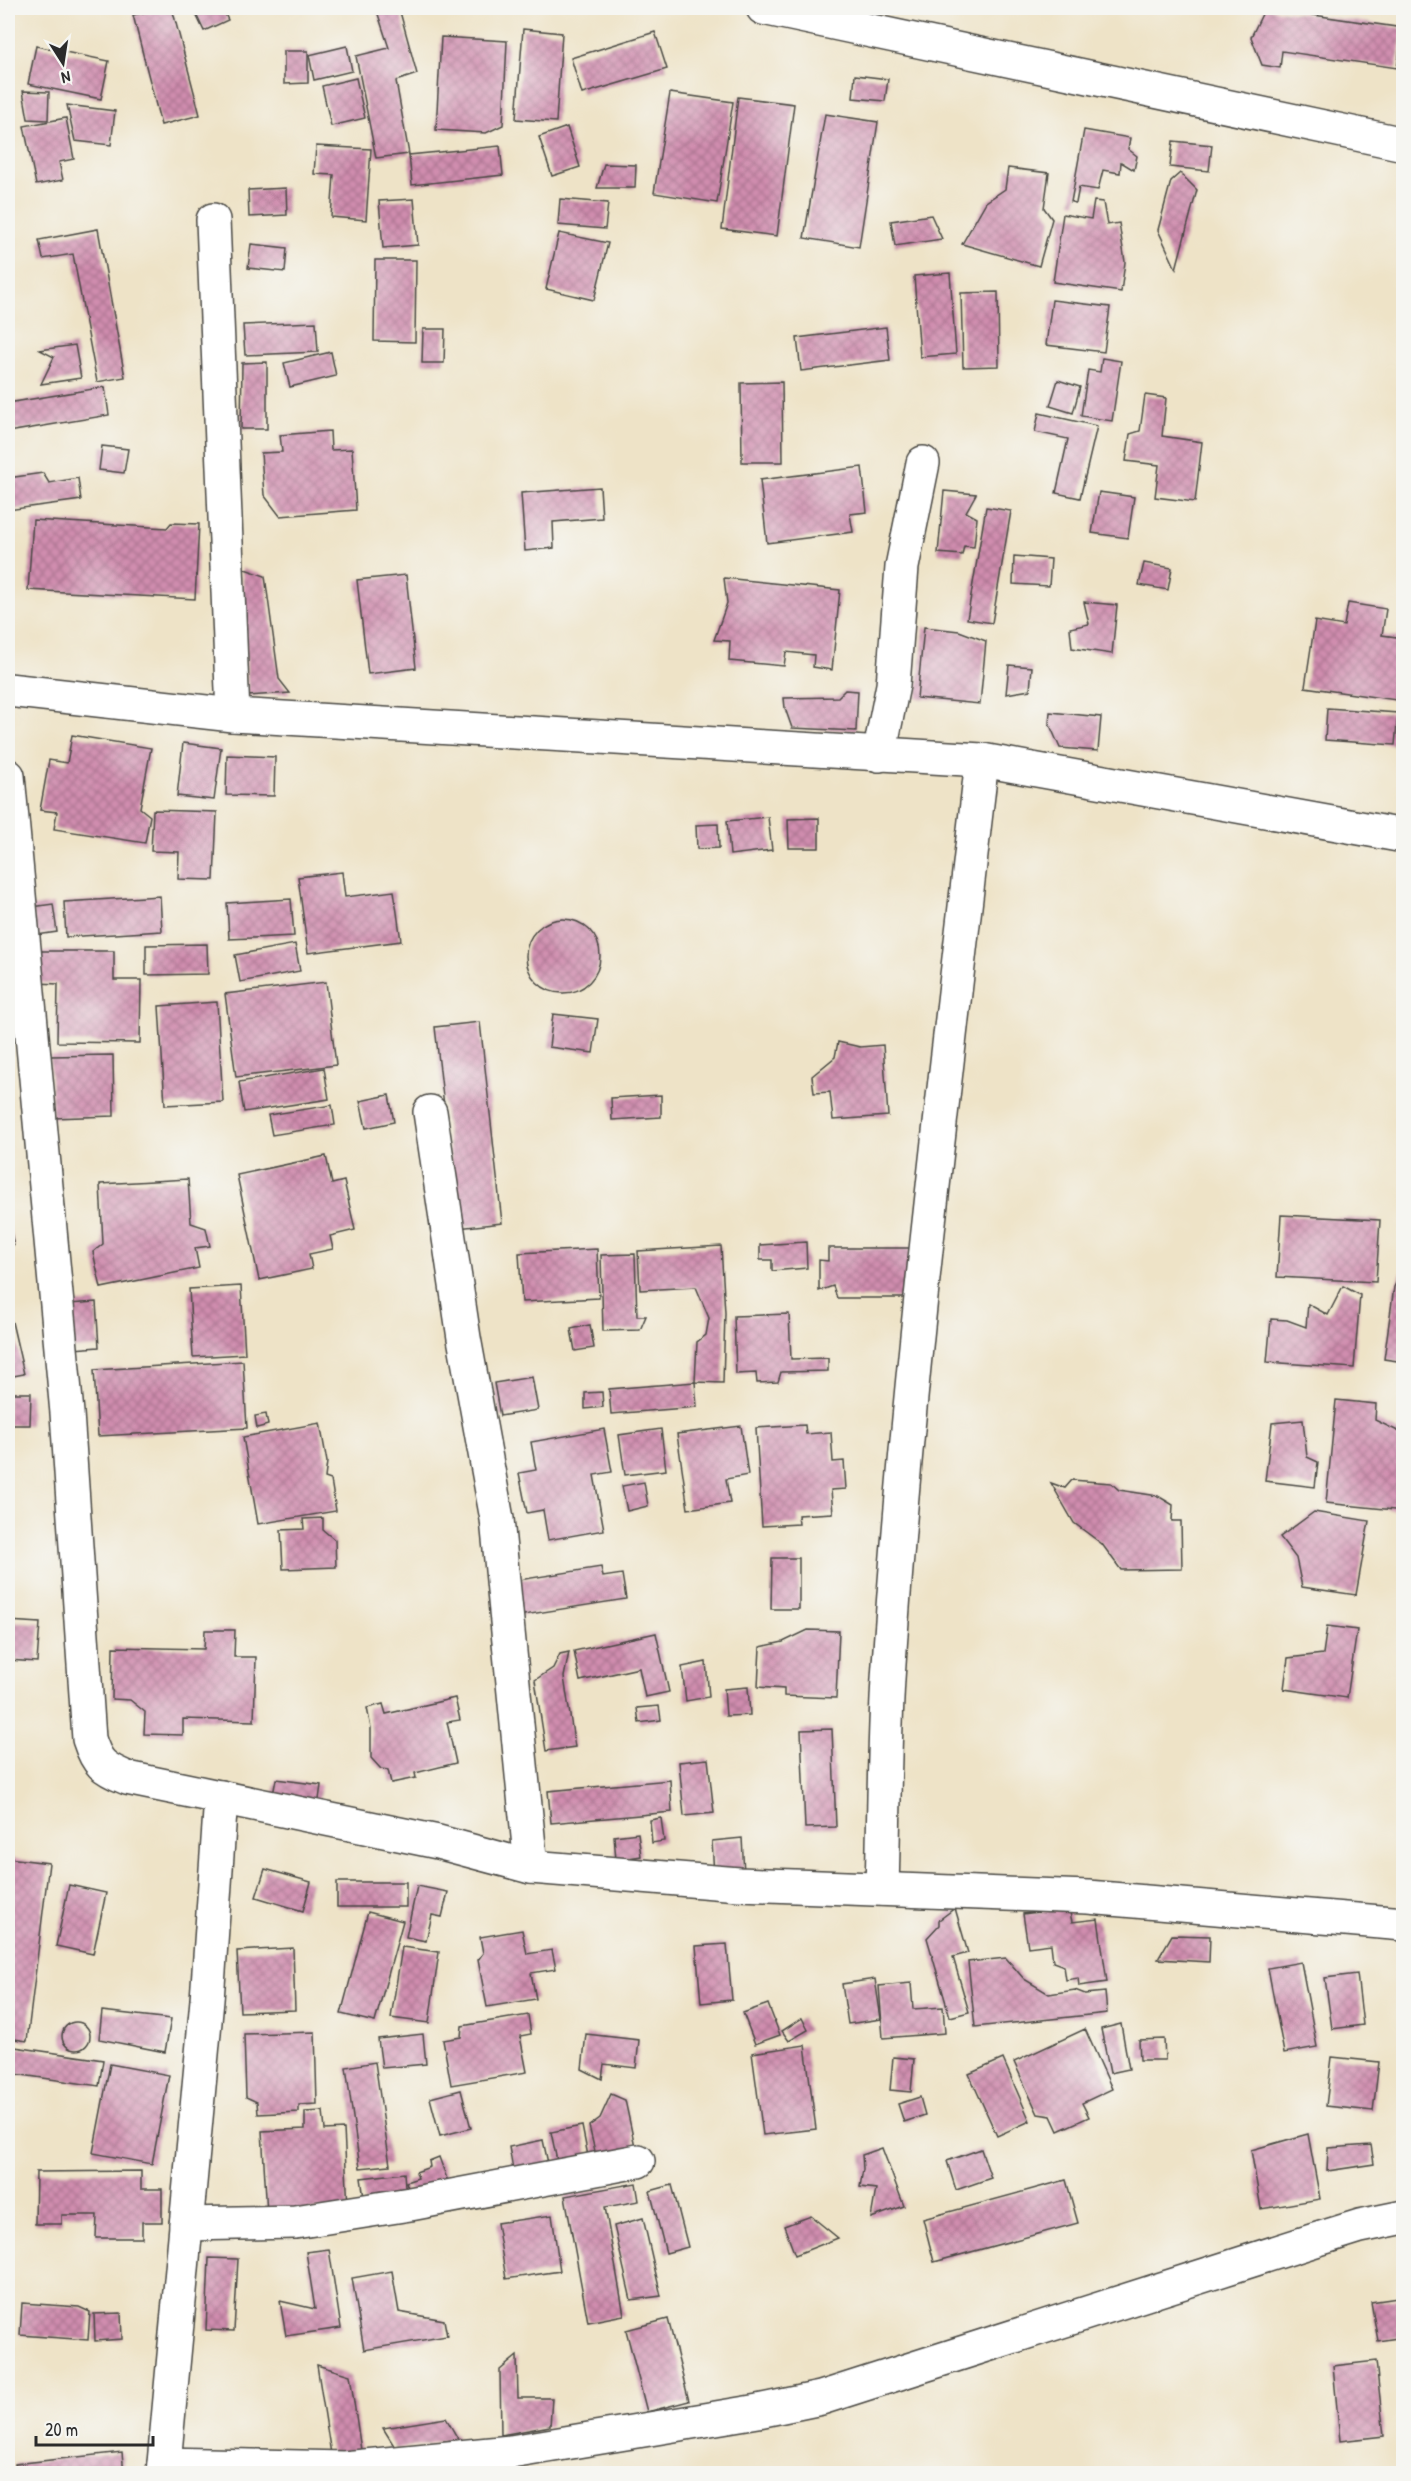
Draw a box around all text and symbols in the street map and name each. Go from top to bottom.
north arrow [33,33,93,93]
text: N [59,66,73,89]
scale bar [36,2409,153,2447]
text: 20 m [45,2417,78,2442]

